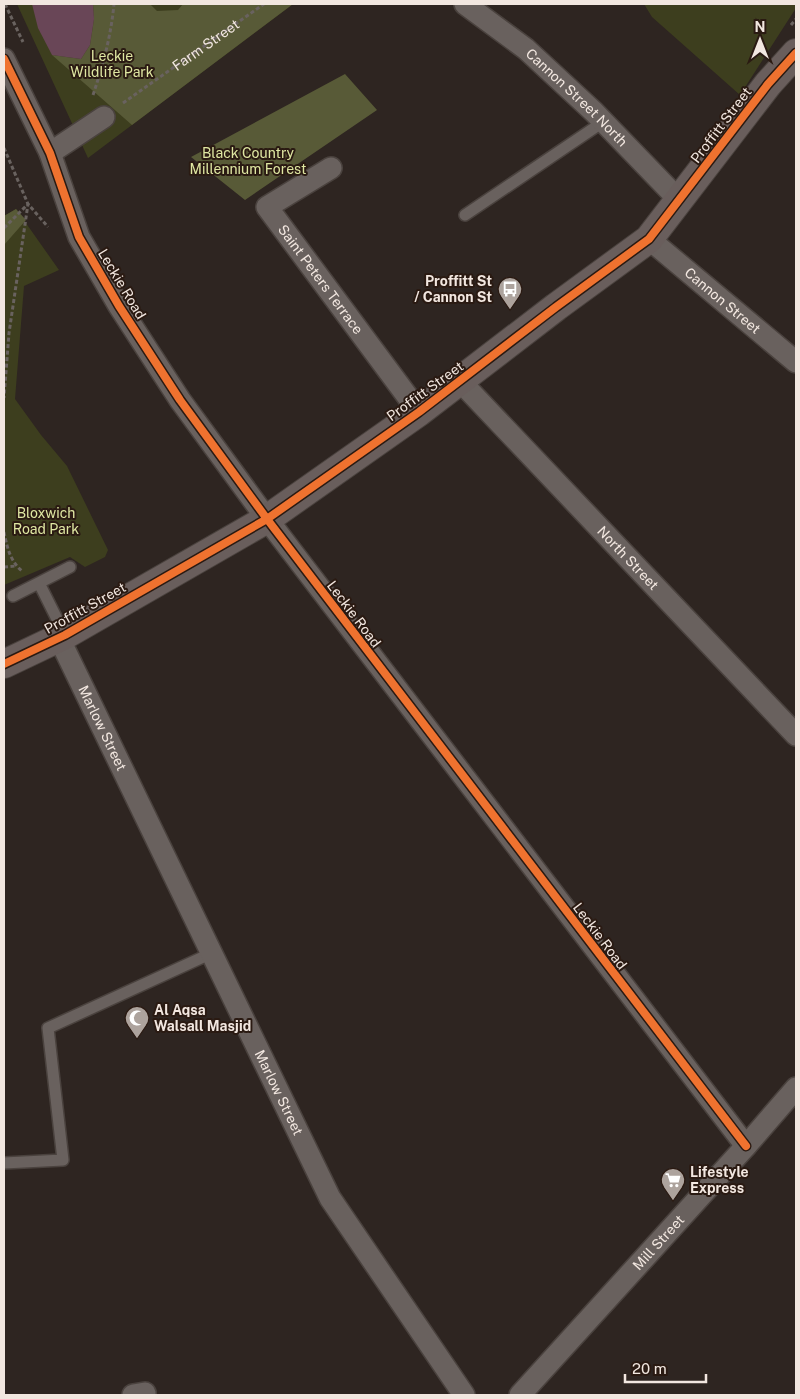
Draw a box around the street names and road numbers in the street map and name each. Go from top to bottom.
street label: Farm Street [169,16,242,74]
street label: Cannon Street North [523,45,631,150]
street label: Proffitt Street [687,84,755,166]
street label: Saint Peters Terrace [275,222,366,337]
street label: Leckie Road [95,246,149,322]
street label: Cannon Street [682,264,764,337]
street label: Proffitt Street [384,358,466,424]
street label: North Street [594,523,662,593]
street label: Leckie Road [324,578,384,650]
street label: Proffitt Street [42,579,128,637]
street label: Marlow Street [75,683,130,773]
street label: Leckie Road [570,900,630,972]
street label: Marlow Street [252,1047,306,1138]
street label: Mill Street [629,1212,687,1273]

